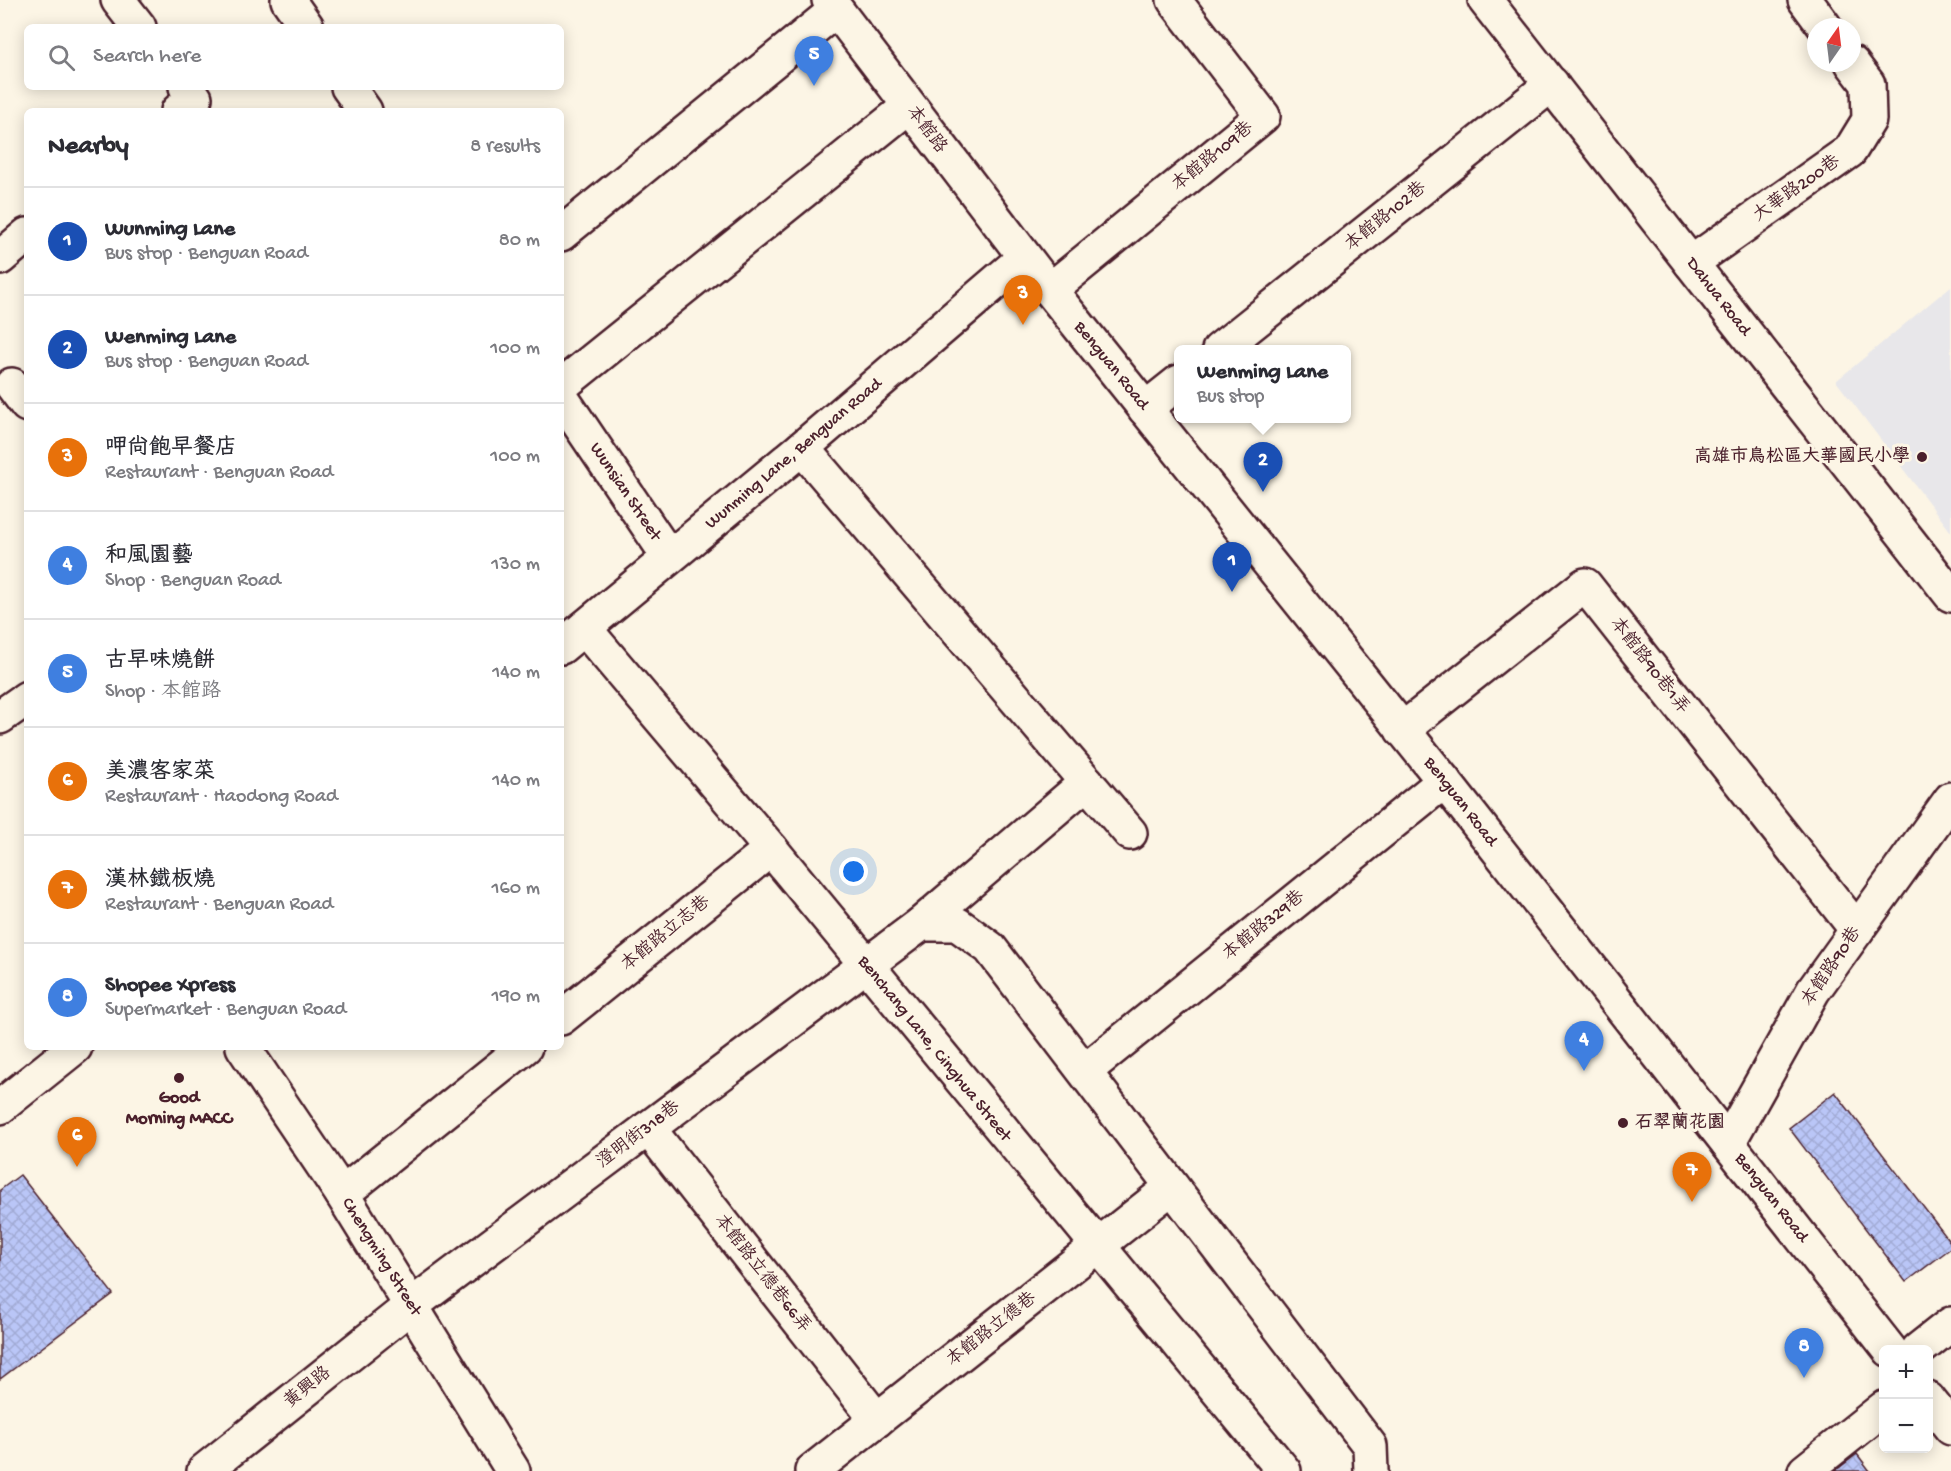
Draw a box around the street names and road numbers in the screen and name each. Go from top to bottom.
street label: 本館路 [901,102,951,158]
street label: 本館路109巷 [1167,117,1258,196]
street label: 大華路200巷 [1749,151,1845,227]
street label: 本館路102巷 [1341,177,1431,256]
street label: Dahua Road [1680,253,1756,341]
street label: Benguan Road [1068,317,1154,416]
street label: Wunming Lane, Benguan Road [701,373,888,534]
street label: Wunsian Street [585,439,666,546]
street label: 本館路90巷1弄 [1605,613,1694,718]
street label: Benguan Road [1418,752,1502,852]
street label: 本館路329巷 [1218,886,1309,965]
street label: 本館路立志巷 [617,891,715,976]
street label: 本館路90巷 [1797,923,1866,1011]
street label: Benchang Lane, Cinghua Street [852,951,1017,1147]
street label: 澄明街318巷 [593,1096,685,1173]
street label: Benguan Road [1729,1148,1813,1248]
street label: Chengming Street [336,1194,427,1321]
street label: 本館路立德巷66弄 [709,1210,815,1337]
street label: 本館路立德巷 [942,1288,1041,1372]
street label: 黃興路 [280,1362,336,1413]

